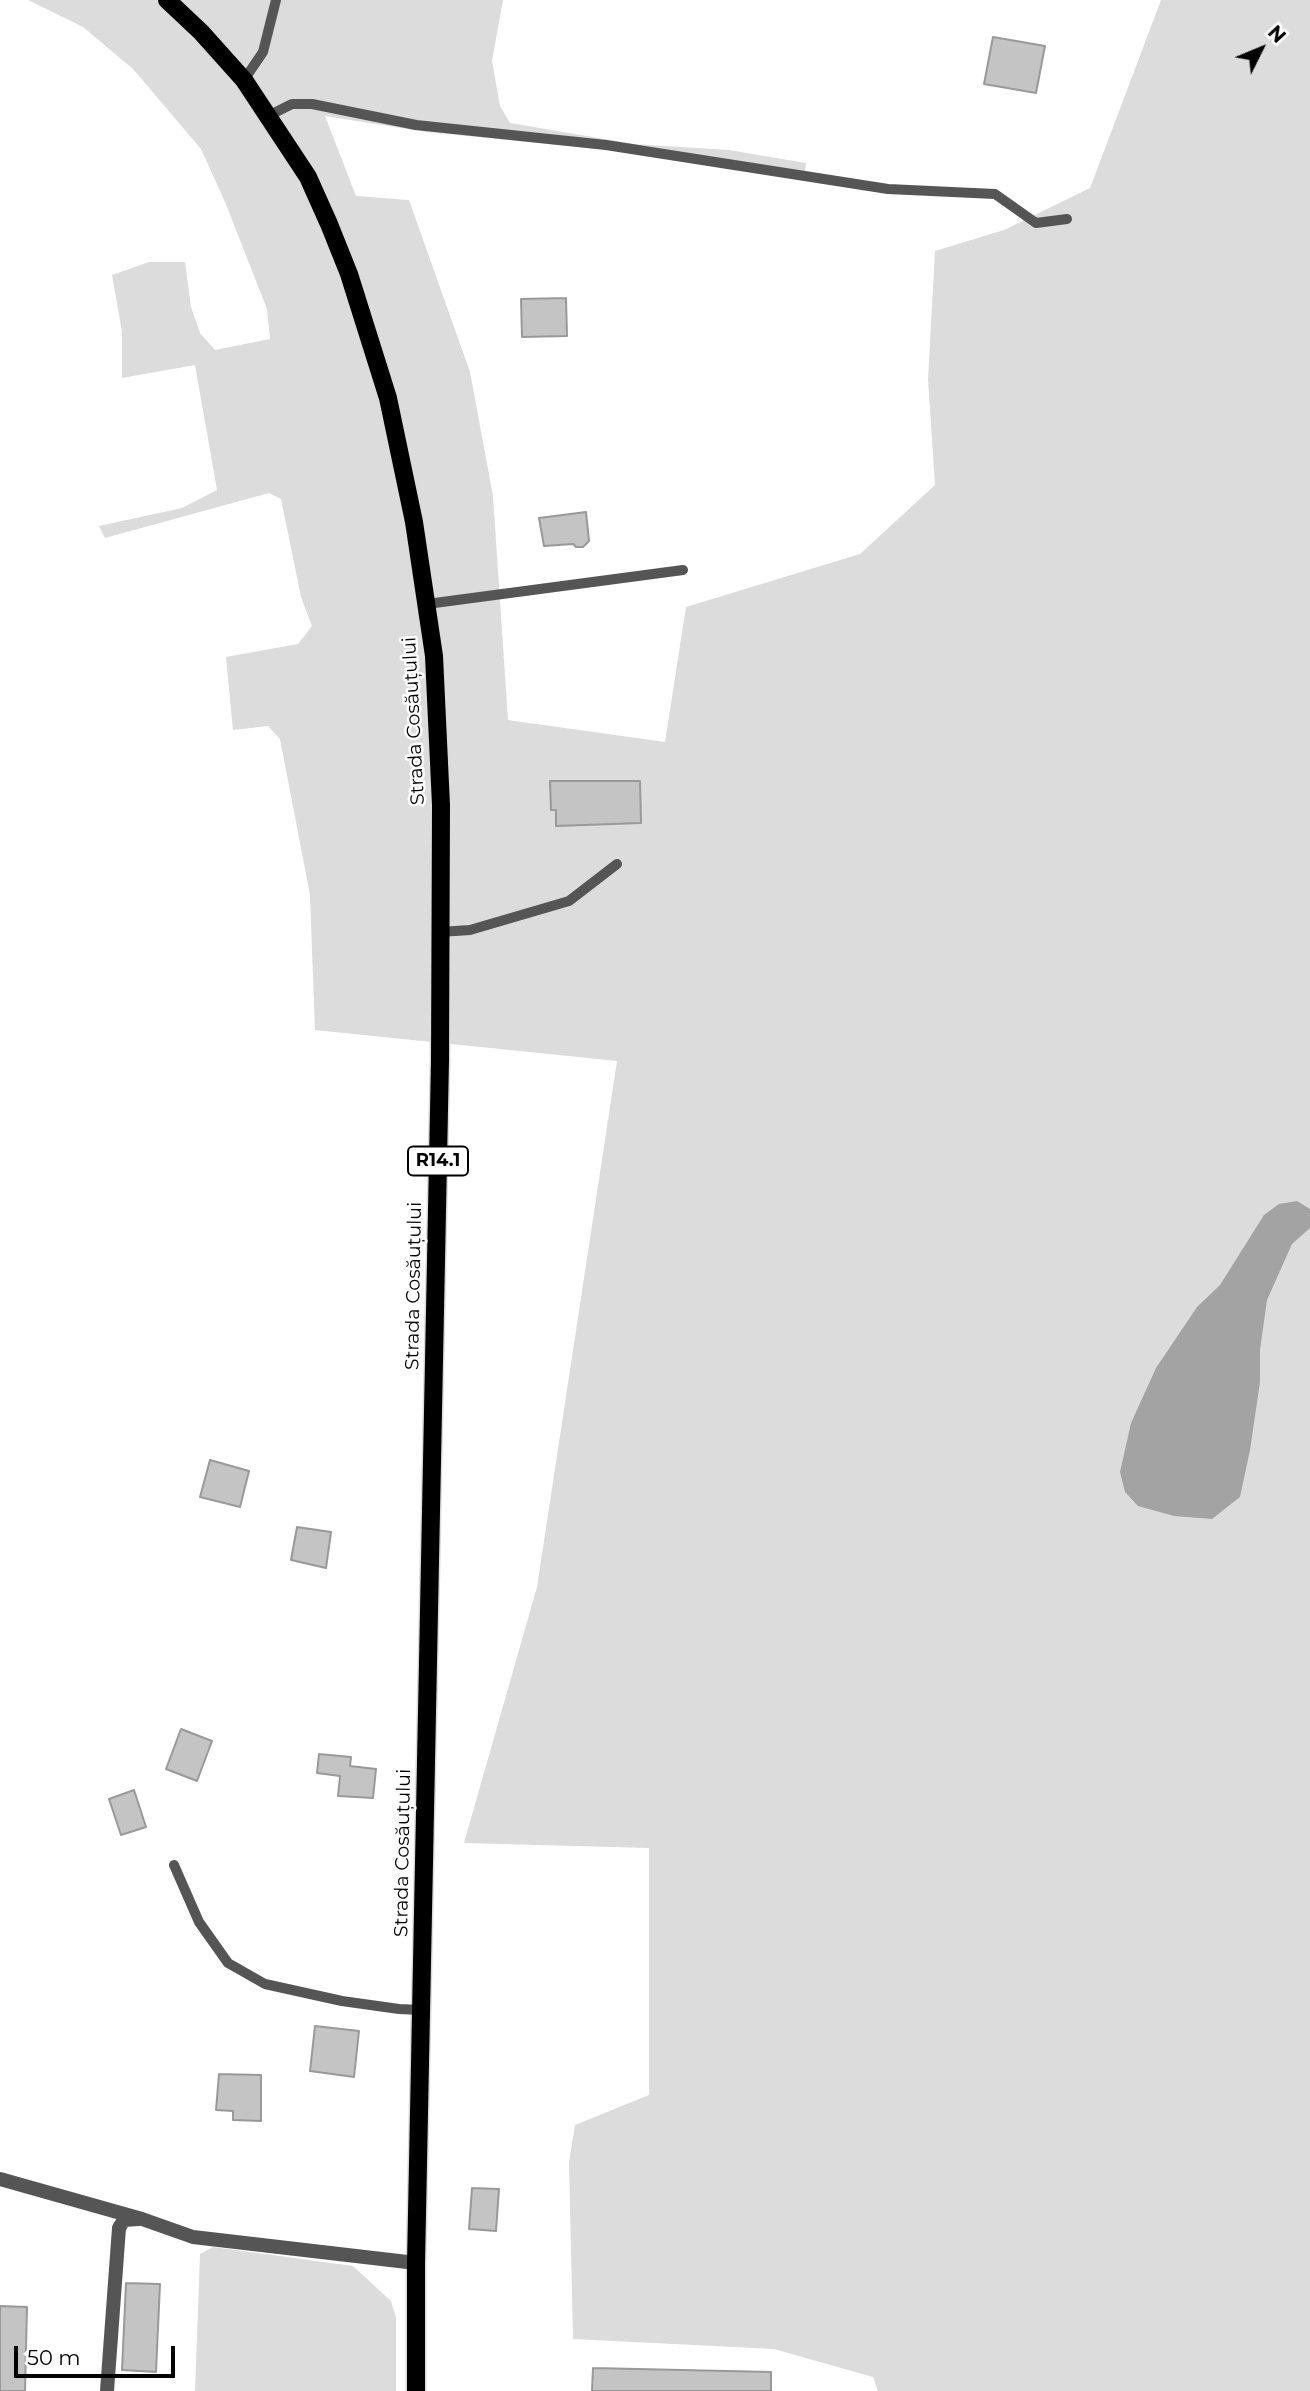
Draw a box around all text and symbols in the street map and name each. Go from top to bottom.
north arrow [1226,14,1296,84]
text: N [1263,21,1290,48]
street label: Strada Cosăuțului [398,636,430,806]
road number: R14.1 [408,1146,468,1176]
street label: Strada Cosăuțului [401,1202,427,1370]
street label: Strada Cosăuțului [390,1769,416,1937]
scale bar [18,2332,178,2376]
text: 50 m [27,2345,81,2370]

